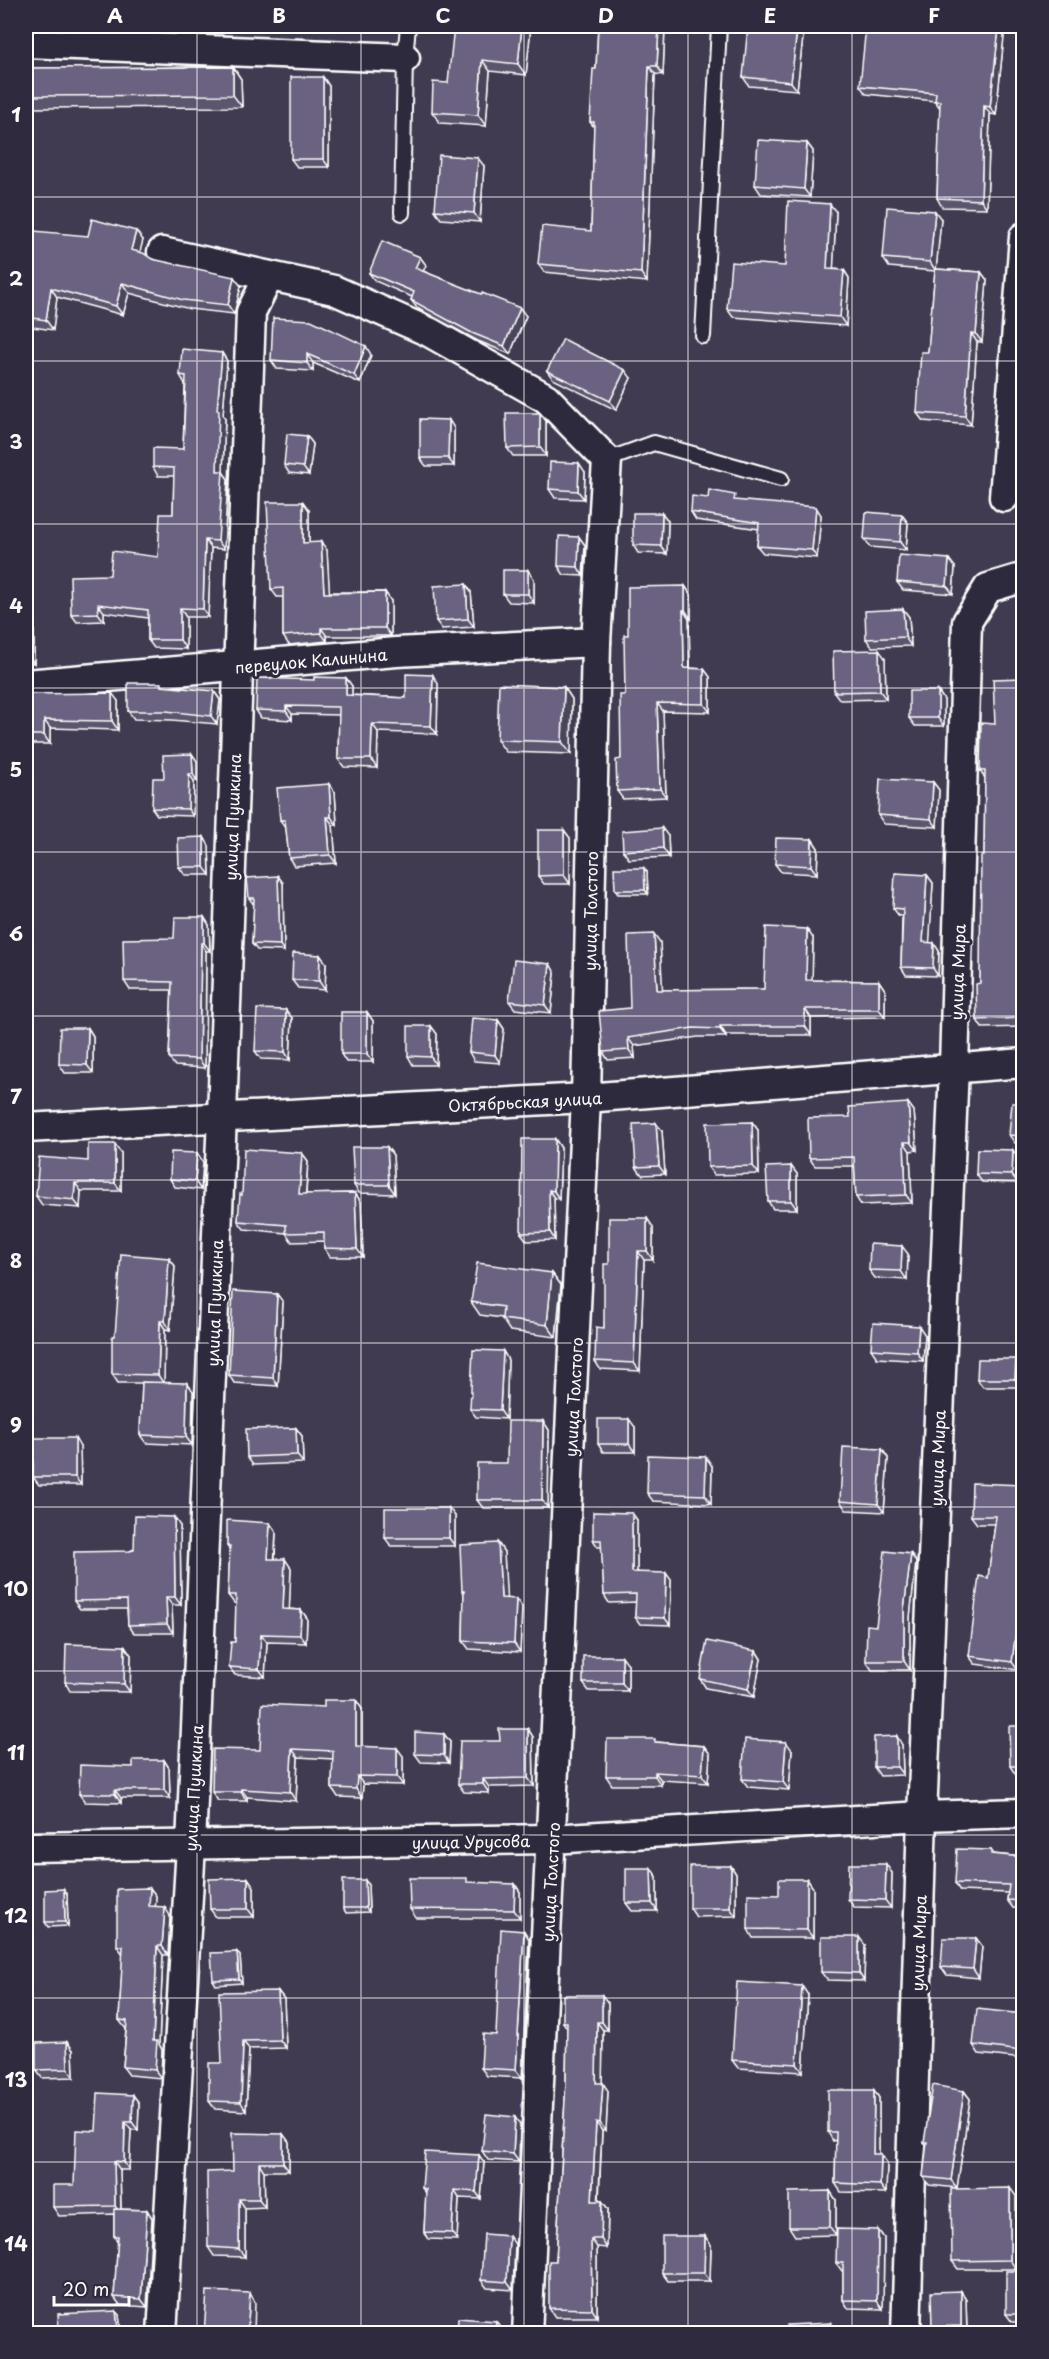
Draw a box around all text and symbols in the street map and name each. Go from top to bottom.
text: A [107,0,123,30]
text: B [272,0,286,30]
text: C [435,0,451,30]
text: D [598,0,614,30]
text: E [764,0,776,30]
text: F [928,0,940,30]
text: 1 [11,99,21,129]
text: 2 [9,263,23,293]
text: 3 [9,426,23,456]
text: 4 [9,590,23,620]
street label: переулок Калинина [234,641,388,679]
street label: улица Пушкина [218,753,246,881]
text: 5 [10,754,22,784]
street label: улица Толстого [577,851,603,971]
text: 6 [9,918,23,948]
street label: улица Мира [943,923,971,1021]
text: 7 [10,1081,22,1111]
street label: Октябрьская улица [448,1085,602,1117]
street label: улица Пушкина [200,1239,228,1367]
text: 8 [10,1245,22,1275]
street label: улица Толстого [558,1337,588,1457]
text: 9 [10,1409,22,1439]
street label: улица Мира [923,1409,951,1507]
text: 10 [4,1573,28,1603]
street label: улица Пушкина [178,1724,208,1852]
text: 11 [7,1737,25,1767]
street label: улица Толстого [535,1822,565,1942]
street label: улица Урусова [412,1828,530,1854]
street label: улица Мира [904,1894,932,1992]
text: 12 [4,1900,28,1930]
text: 13 [5,2064,27,2094]
text: 14 [4,2228,28,2258]
scale bar [54,2269,129,2307]
text: 20 m [63,2275,109,2302]

